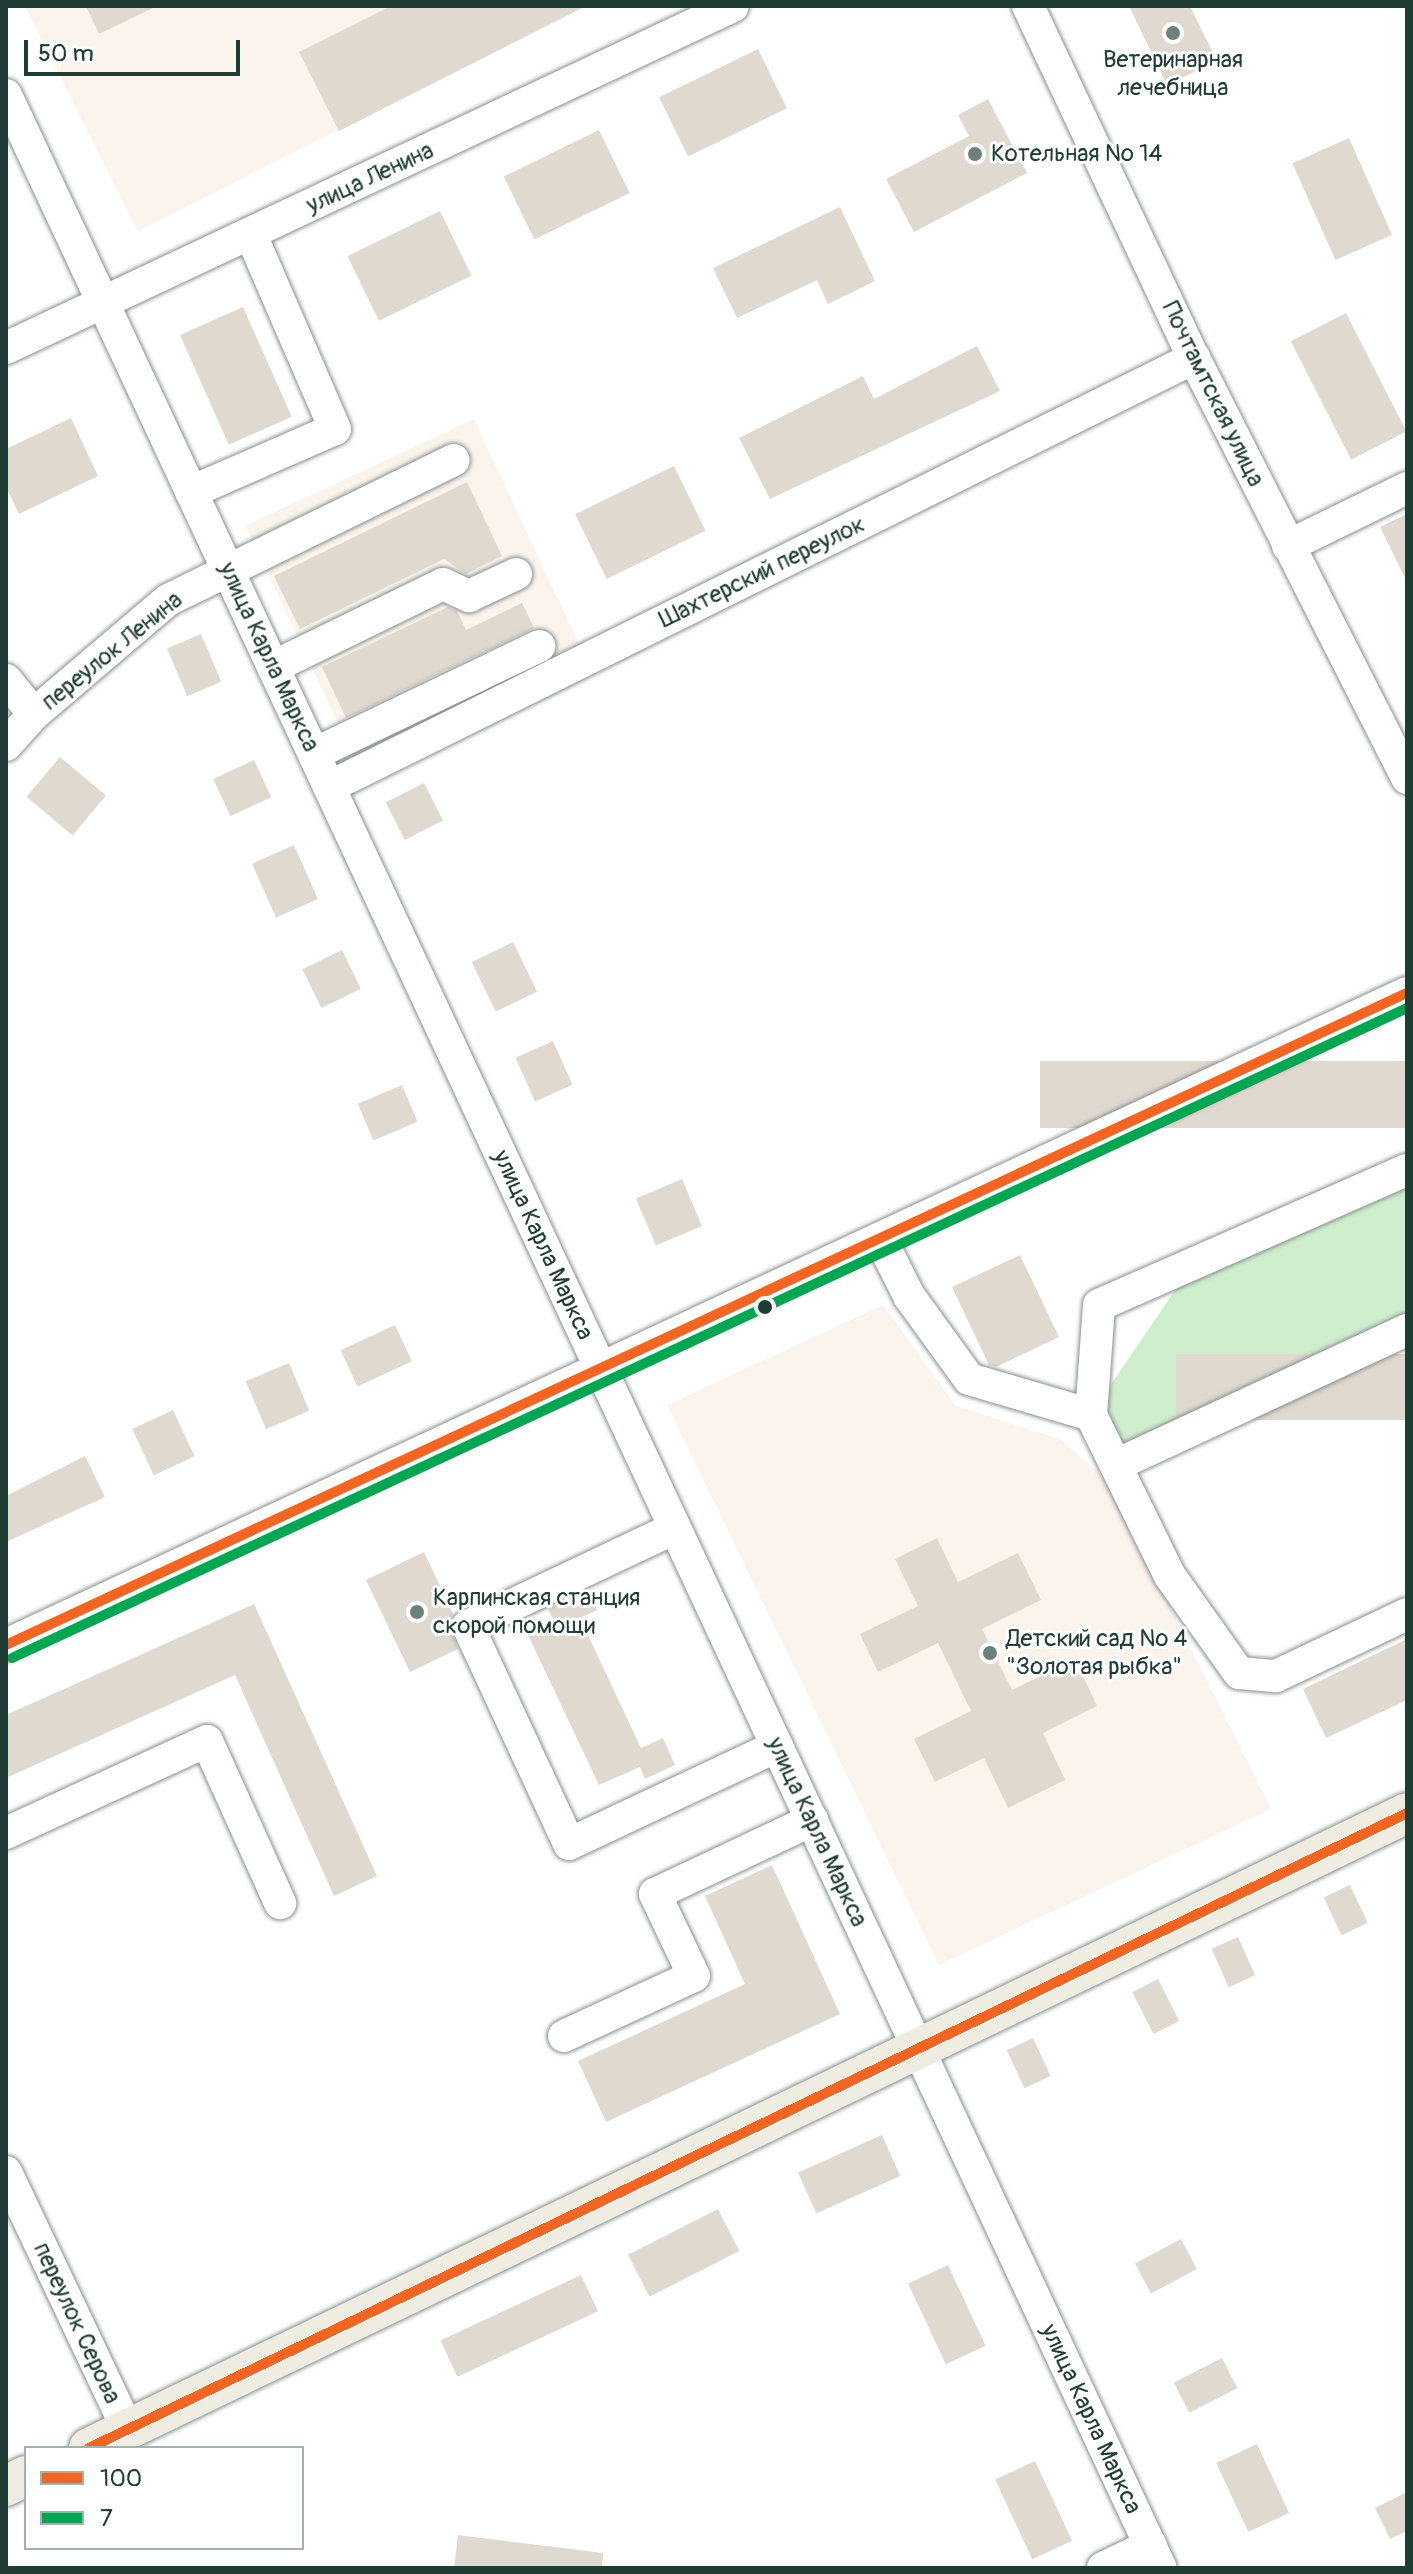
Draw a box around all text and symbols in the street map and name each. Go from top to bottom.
scale bar [28,24,244,74]
marker: Ветеринарная лечебница [1164,24,1182,42]
text: 50 m [38,39,94,68]
place label: Ветеринарная лечебница [1103,46,1243,102]
street label: улица Ленина [302,136,438,220]
place label: Котельная № 14 [991,140,1162,168]
marker: Котельная № 14 [966,145,984,163]
street label: Почтамтская улица [1156,297,1270,491]
street label: Шахтерский переулок [654,510,870,634]
street label: улица Карла Маркса [212,558,326,756]
street label: переулок Ленина [36,586,188,716]
street label: улица Карла Маркса [486,1146,600,1344]
unlabelled marker [757,1299,773,1315]
place label: Карпинская станция скорой помощи [433,1584,640,1640]
marker: Карпинская станция скорой помощи [408,1603,426,1621]
place label: Детский сад № 4 "Золотая рыбка" [1006,1625,1187,1681]
marker: Детский сад № 4 "Золотая рыбка" [981,1644,999,1662]
street label: улица Карла Маркса [760,1733,874,1931]
street label: переулок Серова [27,2238,127,2408]
street label: улица Карла Маркса [1034,2320,1148,2518]
legend [24,2446,304,2550]
text: 100 [100,2464,142,2493]
text: 7 [100,2504,113,2533]

